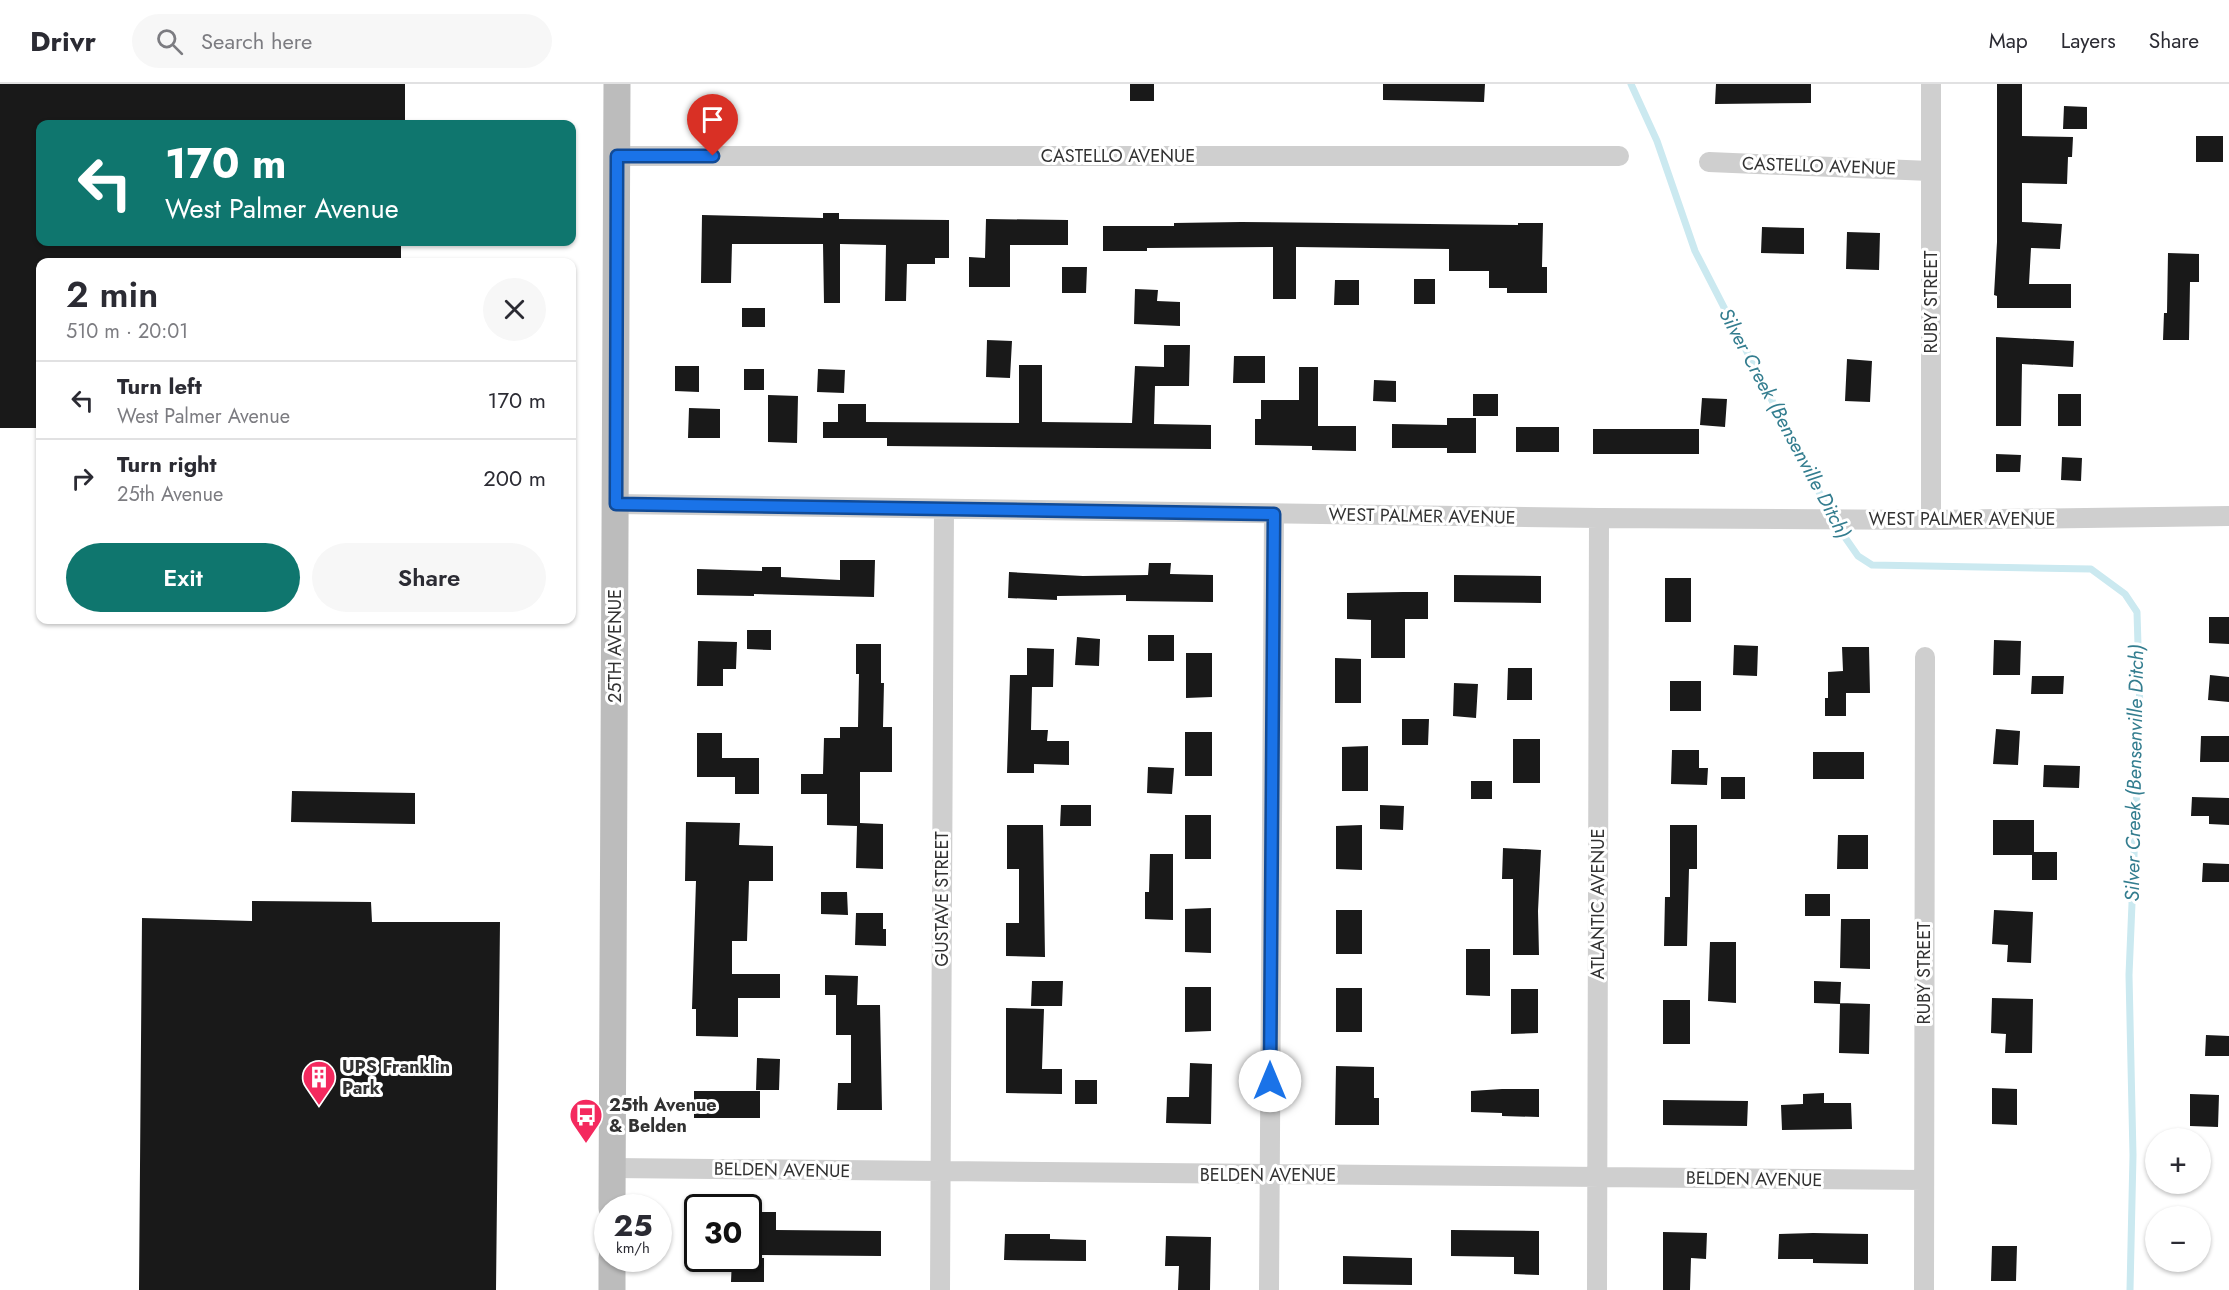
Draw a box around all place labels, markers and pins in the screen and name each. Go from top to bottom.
pin [687,94,738,156]
place label: UPS Franklin Park [342,1054,450,1101]
building icon: UPS Franklin Park [301,1059,337,1106]
place label: 25th Avenue & Belden [609,1092,717,1139]
bus stop icon: 25th Avenue & Belden [568,1097,604,1144]

